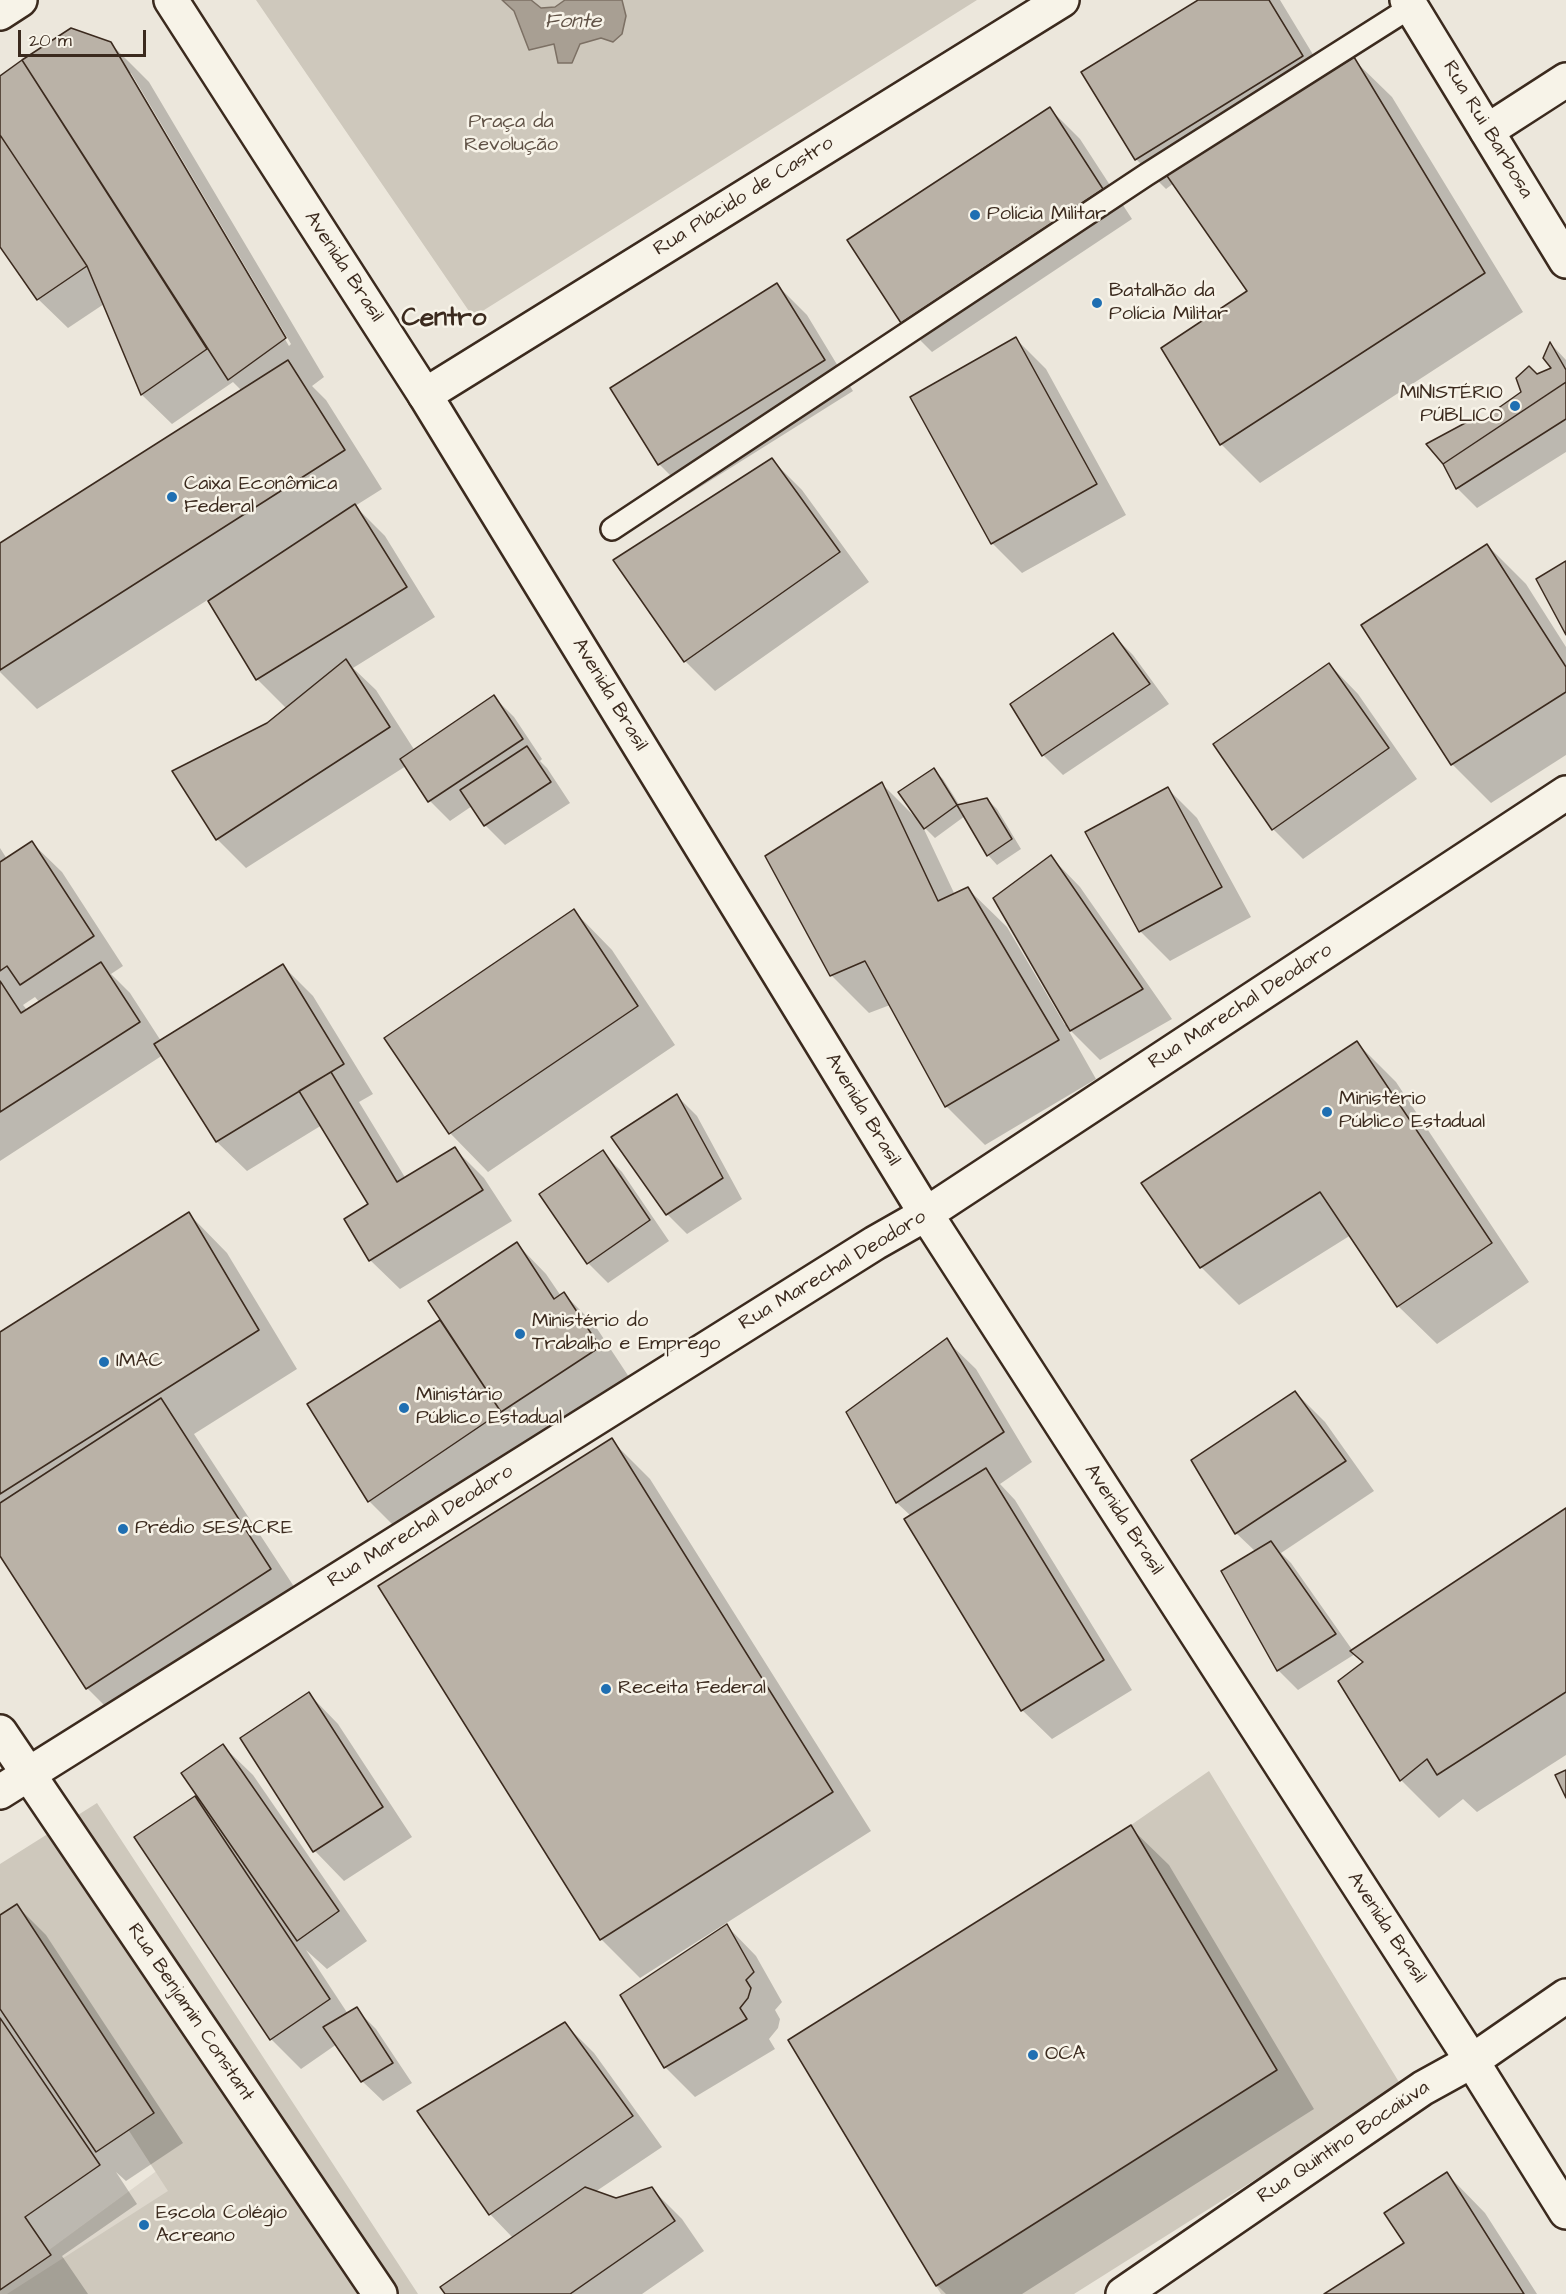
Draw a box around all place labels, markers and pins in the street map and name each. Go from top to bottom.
place label: Polícia Militar [987,203,1106,227]
marker: Polícia Militar [968,208,982,222]
place label: Batalhão da Polícia Militar [1109,280,1228,327]
marker: Batalhão da Polícia Militar [1090,296,1104,310]
place label: MINISTÉRIO PÚBLICO [1400,382,1503,429]
marker: MINISTÉRIO PÚBLICO [1508,399,1522,413]
place label: Caixa Econômica Federal [184,473,337,520]
marker: Caixa Econômica Federal [165,490,179,504]
place label: Ministério Público Estadual [1339,1088,1485,1135]
marker: Ministério Público Estadual [1320,1105,1334,1119]
place label: Ministério do Trabalho e Emprego [532,1310,720,1357]
marker: Ministério do Trabalho e Emprego [513,1327,527,1341]
place label: IMAC [116,1350,163,1374]
marker: IMAC [97,1355,111,1369]
place label: Ministário Público Estadual [416,1384,562,1431]
marker: Ministário Público Estadual [397,1401,411,1415]
place label: Prédio SESACRE [135,1517,293,1541]
marker: Prédio SESACRE [116,1522,130,1536]
place label: Receita Federal [618,1677,766,1701]
marker: Receita Federal [599,1682,613,1696]
place label: OCA [1045,2043,1085,2067]
marker: OCA [1026,2048,1040,2062]
place label: Escola Colégio Acreano [156,2202,287,2249]
marker: Escola Colégio Acreano [137,2218,151,2232]

